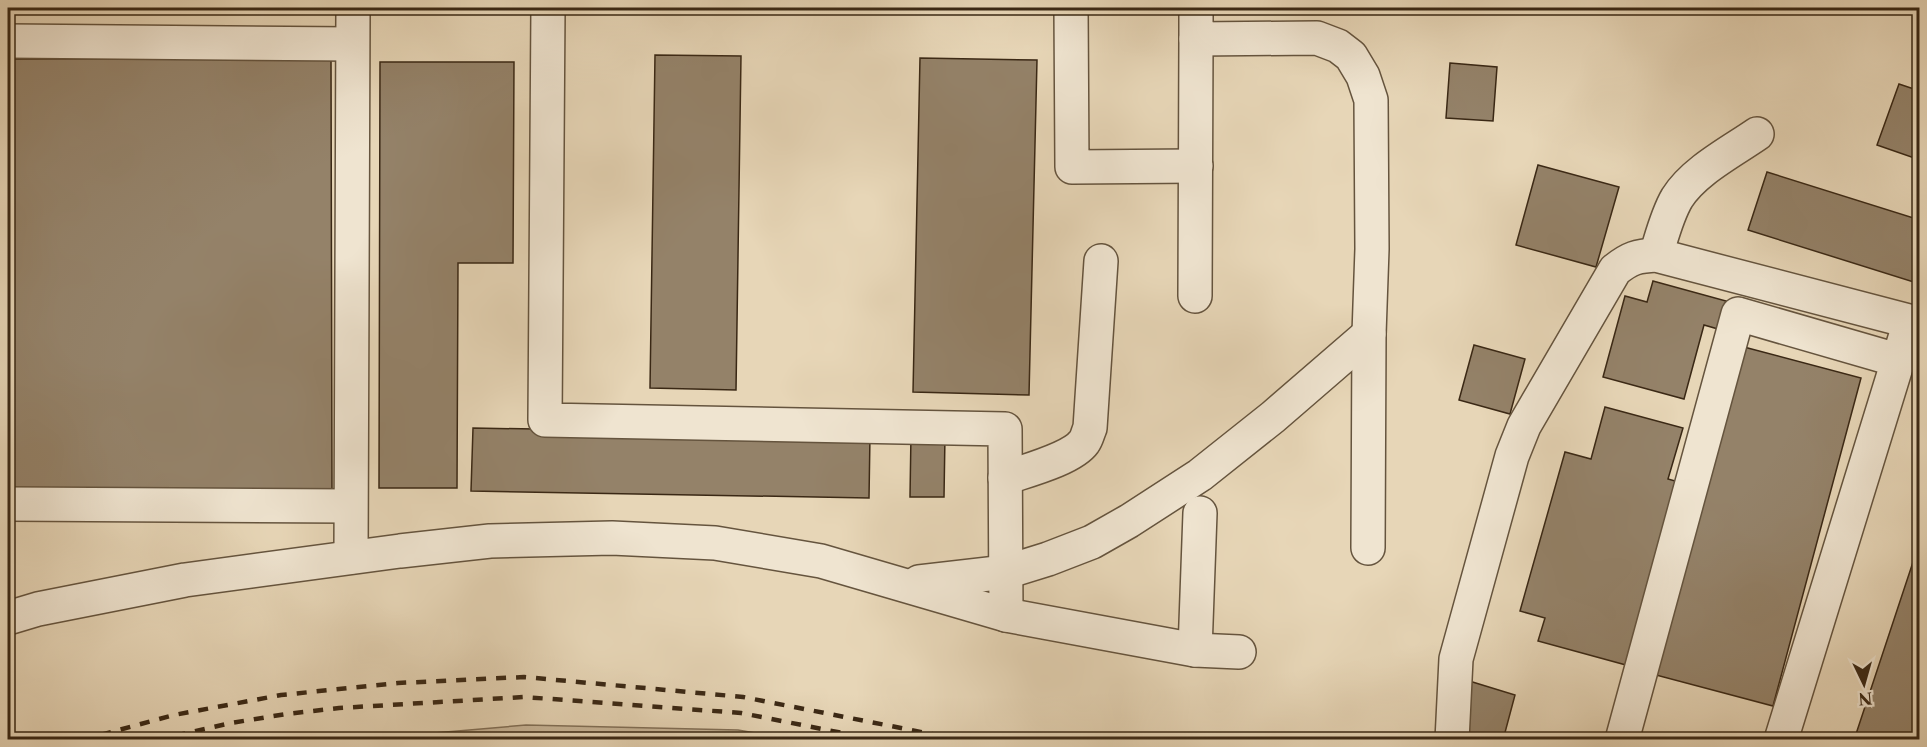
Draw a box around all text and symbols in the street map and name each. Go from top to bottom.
north arrow [1834,654,1894,714]
text: N [1857,688,1873,710]

